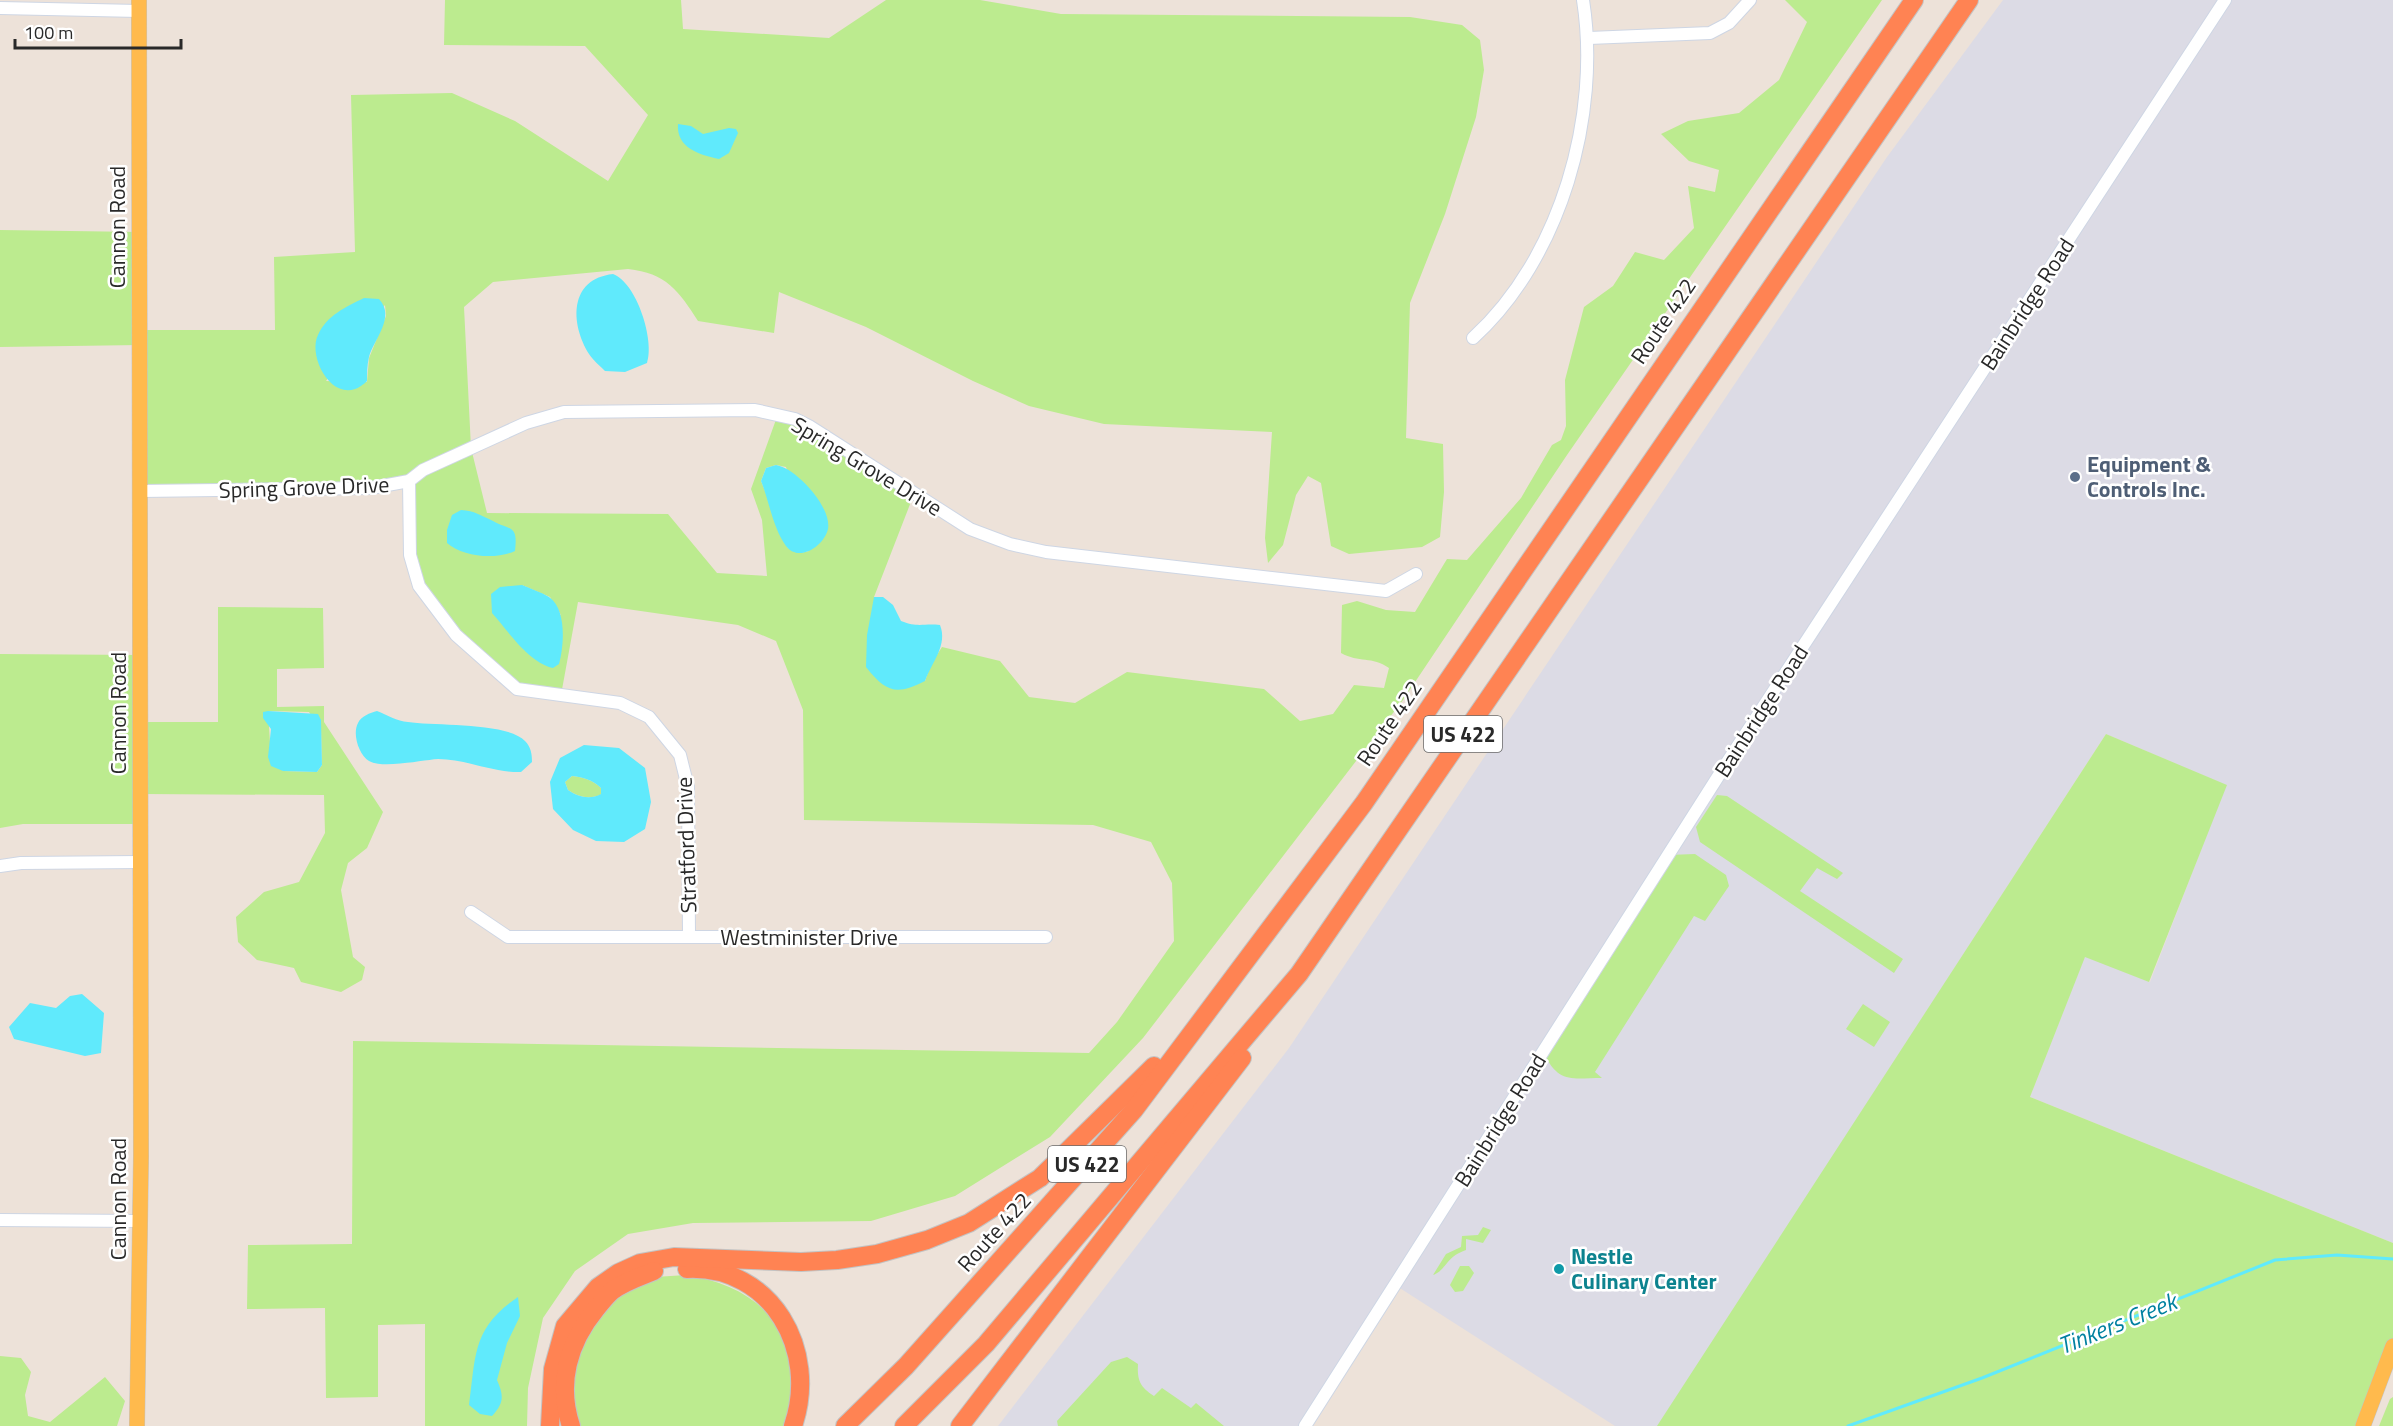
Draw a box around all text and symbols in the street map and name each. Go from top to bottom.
scale bar [15,12,182,50]
text: 100 m [24,19,73,46]
street label: Cannon Road [100,166,134,288]
street label: Bainbridge Road [1971,231,2083,377]
street label: Route 422 [1622,271,1704,371]
street label: Spring Grove Drive [785,407,949,525]
place label: Equipment & Controls Inc. [2087,447,2212,506]
street label: Spring Grove Drive [218,467,390,507]
marker: Equipment & Controls Inc. [2068,470,2082,484]
street label: Bainbridge Road [1705,638,1817,784]
street label: Cannon Road [101,652,135,774]
street label: Route 422 [1348,673,1430,773]
road number: US 422 [1424,716,1502,752]
street label: Stratford Drive [667,776,705,914]
street label: Westminister Drive [720,920,898,954]
street label: Bainbridge Road [1445,1047,1555,1193]
street label: Cannon Road [101,1138,135,1260]
road number: US 422 [1048,1146,1126,1182]
street label: Route 422 [949,1184,1039,1280]
place label: Nestle Culinary Center [1571,1239,1717,1298]
marker: Nestle Culinary Center [1552,1262,1566,1276]
water label: Tinkers Creek [2052,1282,2185,1363]

